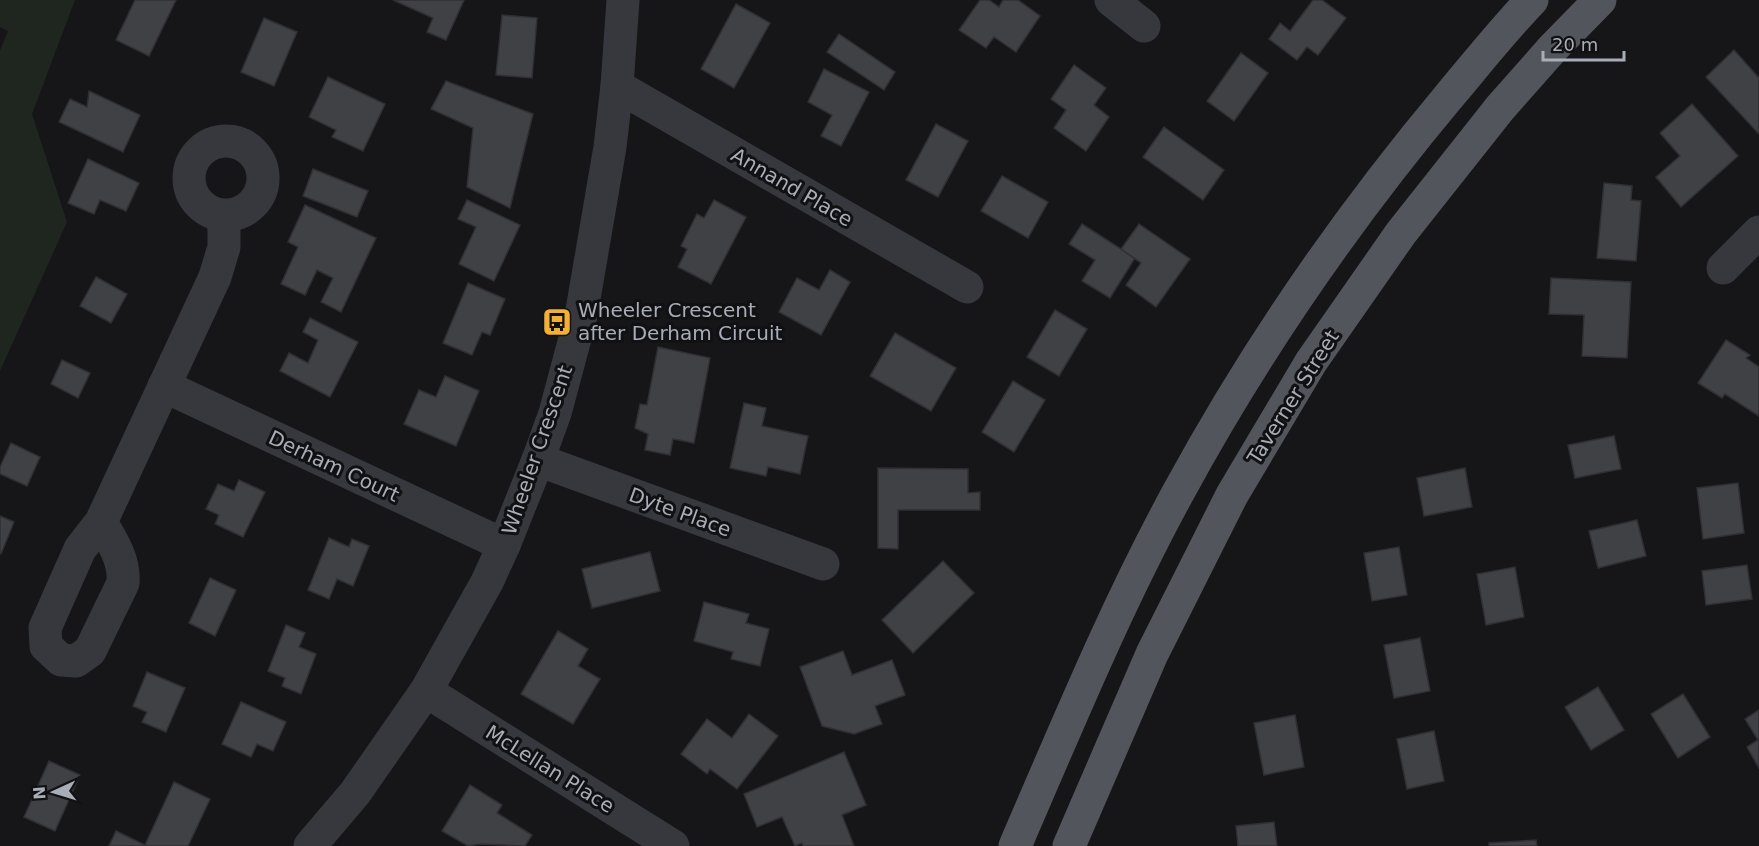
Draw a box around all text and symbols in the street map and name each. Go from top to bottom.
scale bar [1543,24,1624,62]
text: 20 m [1552,34,1598,55]
street label: Annand Place [727,143,857,231]
place label: Wheeler Crescent after Derham Circuit [578,298,783,345]
bus stop icon: Wheeler Crescent after Derham Circuit [541,306,573,338]
street label: Taverner Street [1242,325,1344,469]
street label: Wheeler Crescent [497,362,577,538]
street label: Derham Court [265,425,403,507]
street label: Dyte Place [626,482,734,542]
street label: McLellan Place [481,720,619,818]
north arrow [24,762,84,822]
text: N [30,786,49,800]

